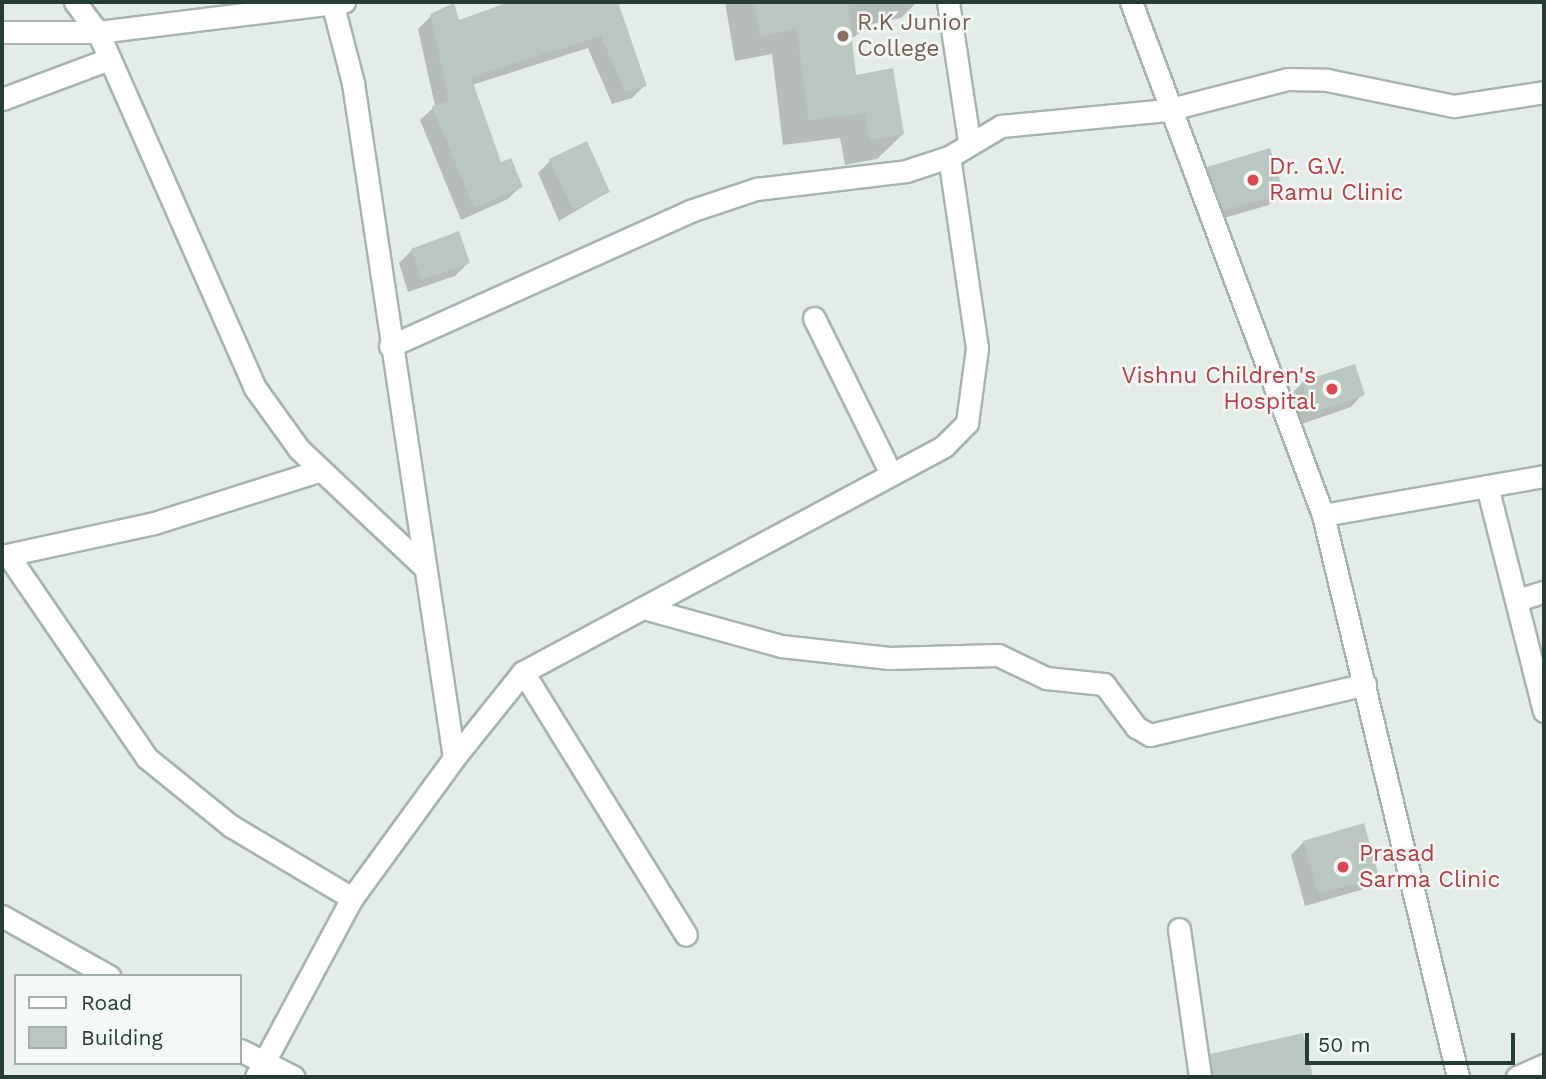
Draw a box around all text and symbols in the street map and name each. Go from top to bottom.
place label: R.K Junior College [857,9,972,63]
marker: R.K Junior College [835,28,851,44]
place label: Dr. G.V. Ramu Clinic [1269,153,1403,207]
marker: Dr. G.V. Ramu Clinic [1243,170,1263,190]
place label: Vishnu Children's Hospital [1122,362,1316,416]
marker: Vishnu Children's Hospital [1322,379,1342,399]
place label: Prasad Sarma Clinic [1359,840,1501,894]
marker: Prasad Sarma Clinic [1333,857,1353,877]
legend [14,974,242,1065]
text: Road [81,990,132,1015]
scale bar [1308,1020,1518,1064]
text: Building [81,1025,163,1050]
text: 50 m [1318,1032,1370,1057]

